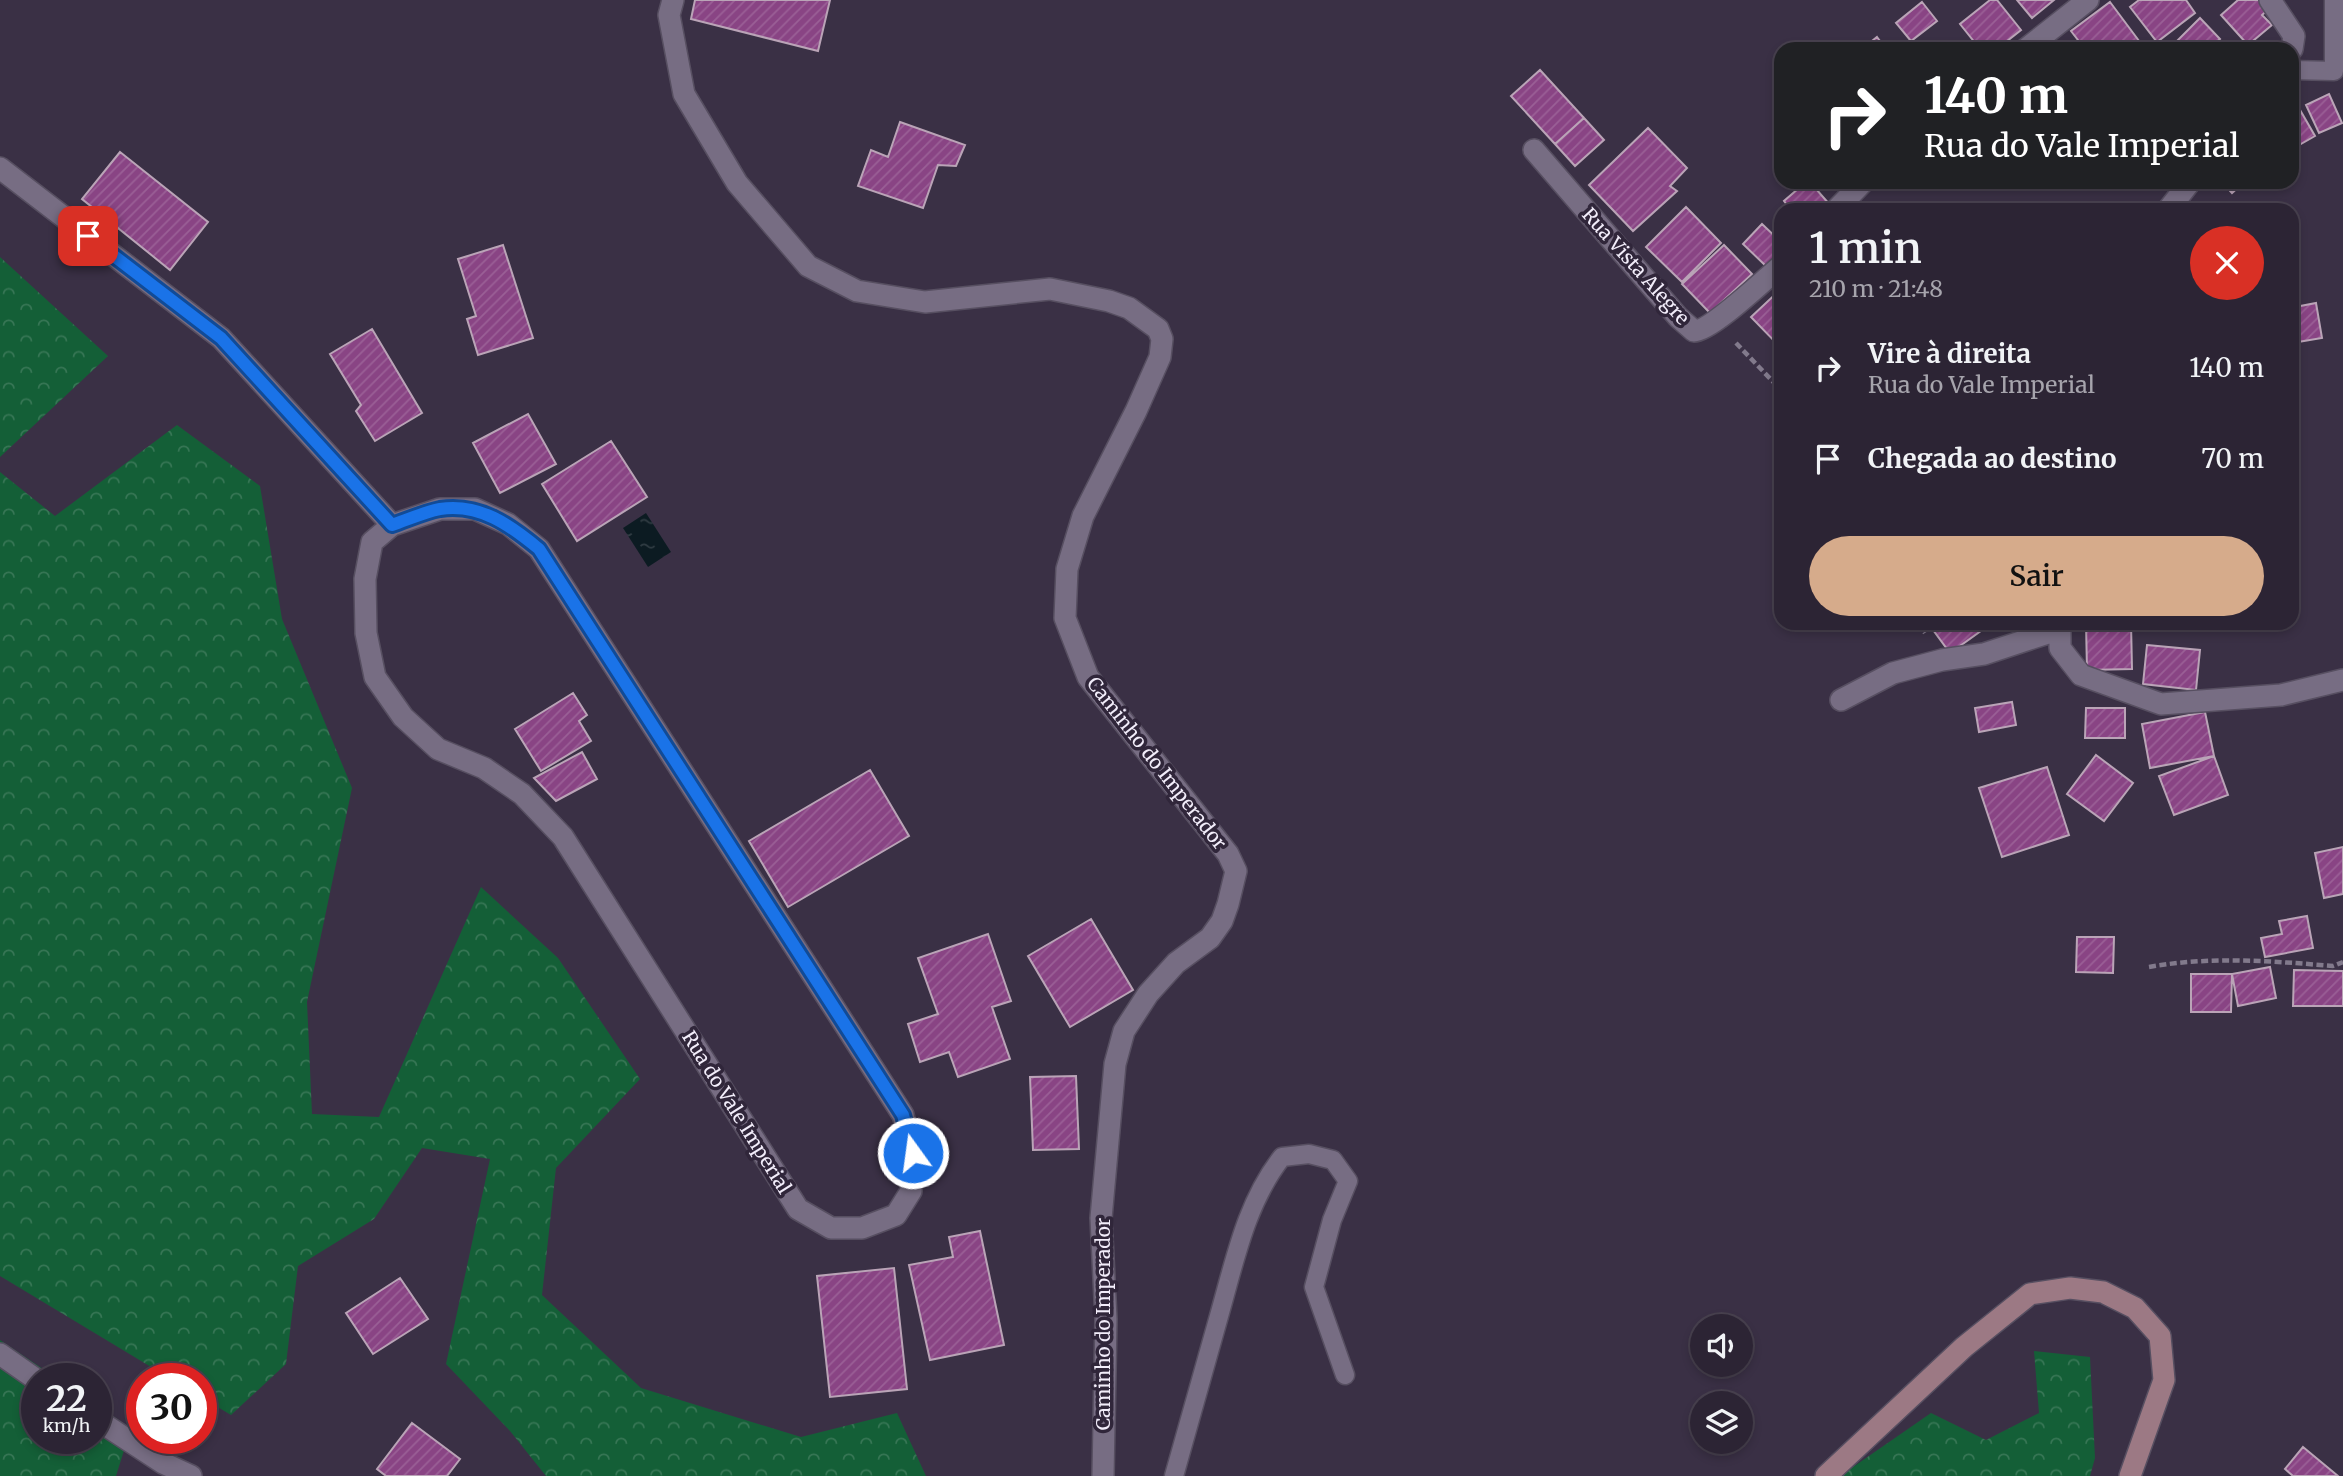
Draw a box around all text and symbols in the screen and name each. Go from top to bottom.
text: 140 m [1924,65,2068,126]
icon: right [1809,70,1900,161]
text: Rua do Vale Imperial [1924,126,2240,166]
street label: Rua Vista Alegre [1577,203,1695,329]
pin [58,206,118,266]
icon: arrive [69,217,107,255]
text: 1 min [1809,222,1922,274]
button: close [2190,226,2264,300]
text: 210 m · 21:48 [1809,274,1943,303]
text: Vire à direita [1868,337,2031,370]
icon: right [1809,349,1847,387]
text: 140 m [2189,351,2264,384]
text: Rua do Vale Imperial [1868,370,2095,399]
icon: arrive [1809,440,1847,478]
text: Chegada ao destino [1868,442,2117,475]
text: 70 m [2201,442,2264,475]
button: Sair [1809,536,2264,616]
street label: Caminho do Imperador [1082,672,1232,855]
street label: Rua do Vale Imperial [677,1026,797,1198]
position arrow [876,1116,950,1190]
street label: Caminho do Imperador [1091,1217,1115,1430]
map controls [1690,1314,1753,1454]
button: sound [1690,1314,1753,1377]
speed limit sign: 30 [126,1363,217,1454]
text: 22 [46,1377,87,1421]
button: layers [1690,1391,1753,1454]
text: km/h [43,1414,90,1437]

